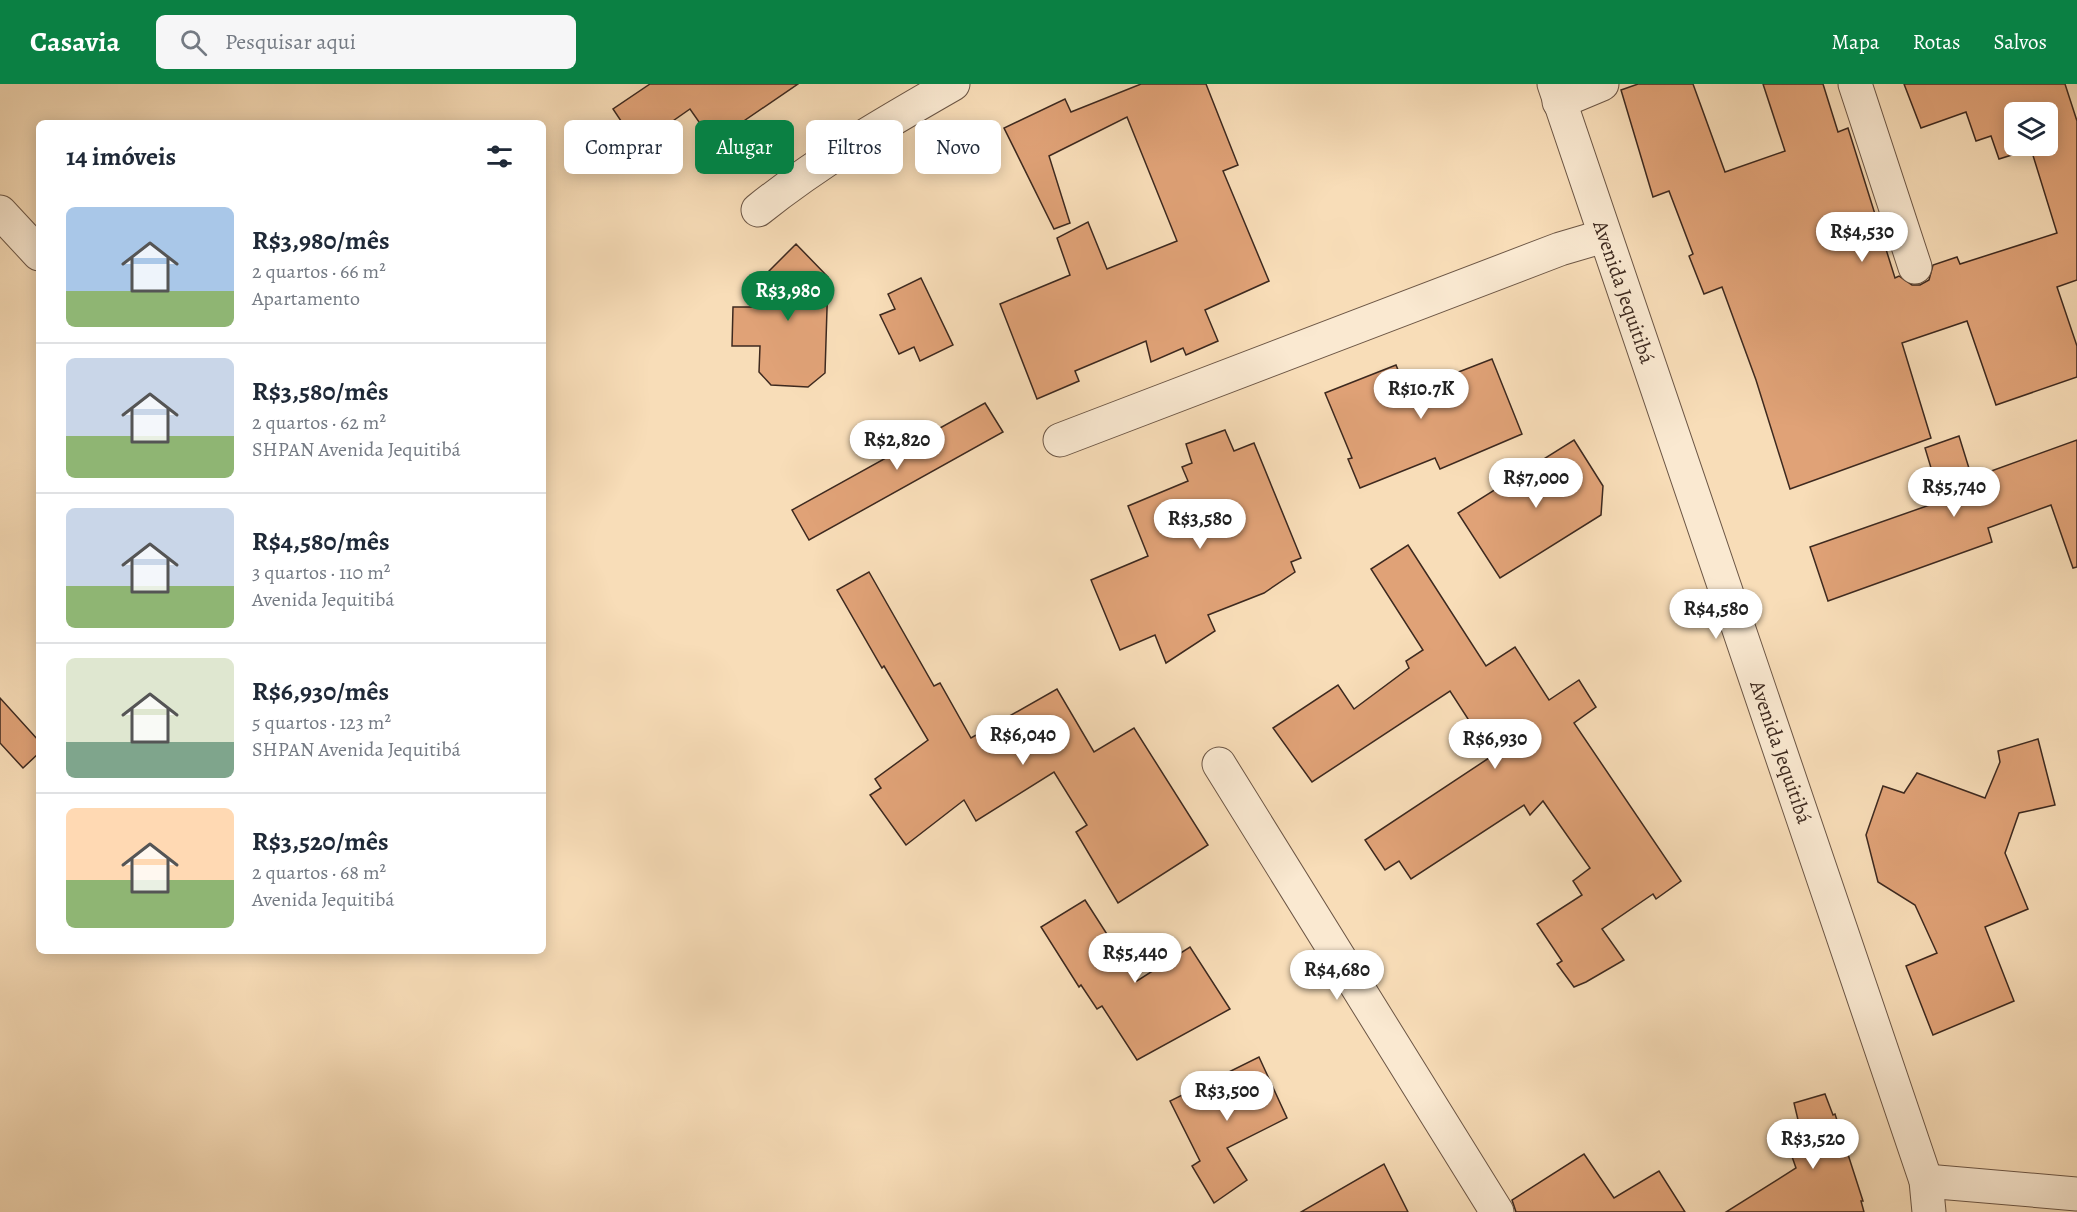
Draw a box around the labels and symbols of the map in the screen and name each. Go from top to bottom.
pin: R$4,530 [1807,212,1917,263]
street label: Avenida Jequitibá [1586,216,1662,368]
pin: R$3,980 [733,271,843,322]
pin: R$10.7K [1366,369,1476,420]
pin: R$2,820 [842,420,952,471]
pin: R$7,000 [1481,458,1591,509]
pin: R$5,740 [1899,467,2009,518]
pin: R$3,580 [1145,499,1255,550]
pin: R$4,580 [1661,589,1771,640]
street label: Avenida Jequitibá [1743,676,1819,828]
pin: R$6,040 [968,715,1078,766]
pin: R$6,930 [1440,719,1550,770]
pin: R$5,440 [1080,933,1190,984]
pin: R$4,680 [1282,950,1392,1001]
pin: R$3,500 [1172,1071,1282,1122]
pin: R$3,520 [1758,1119,1868,1170]

